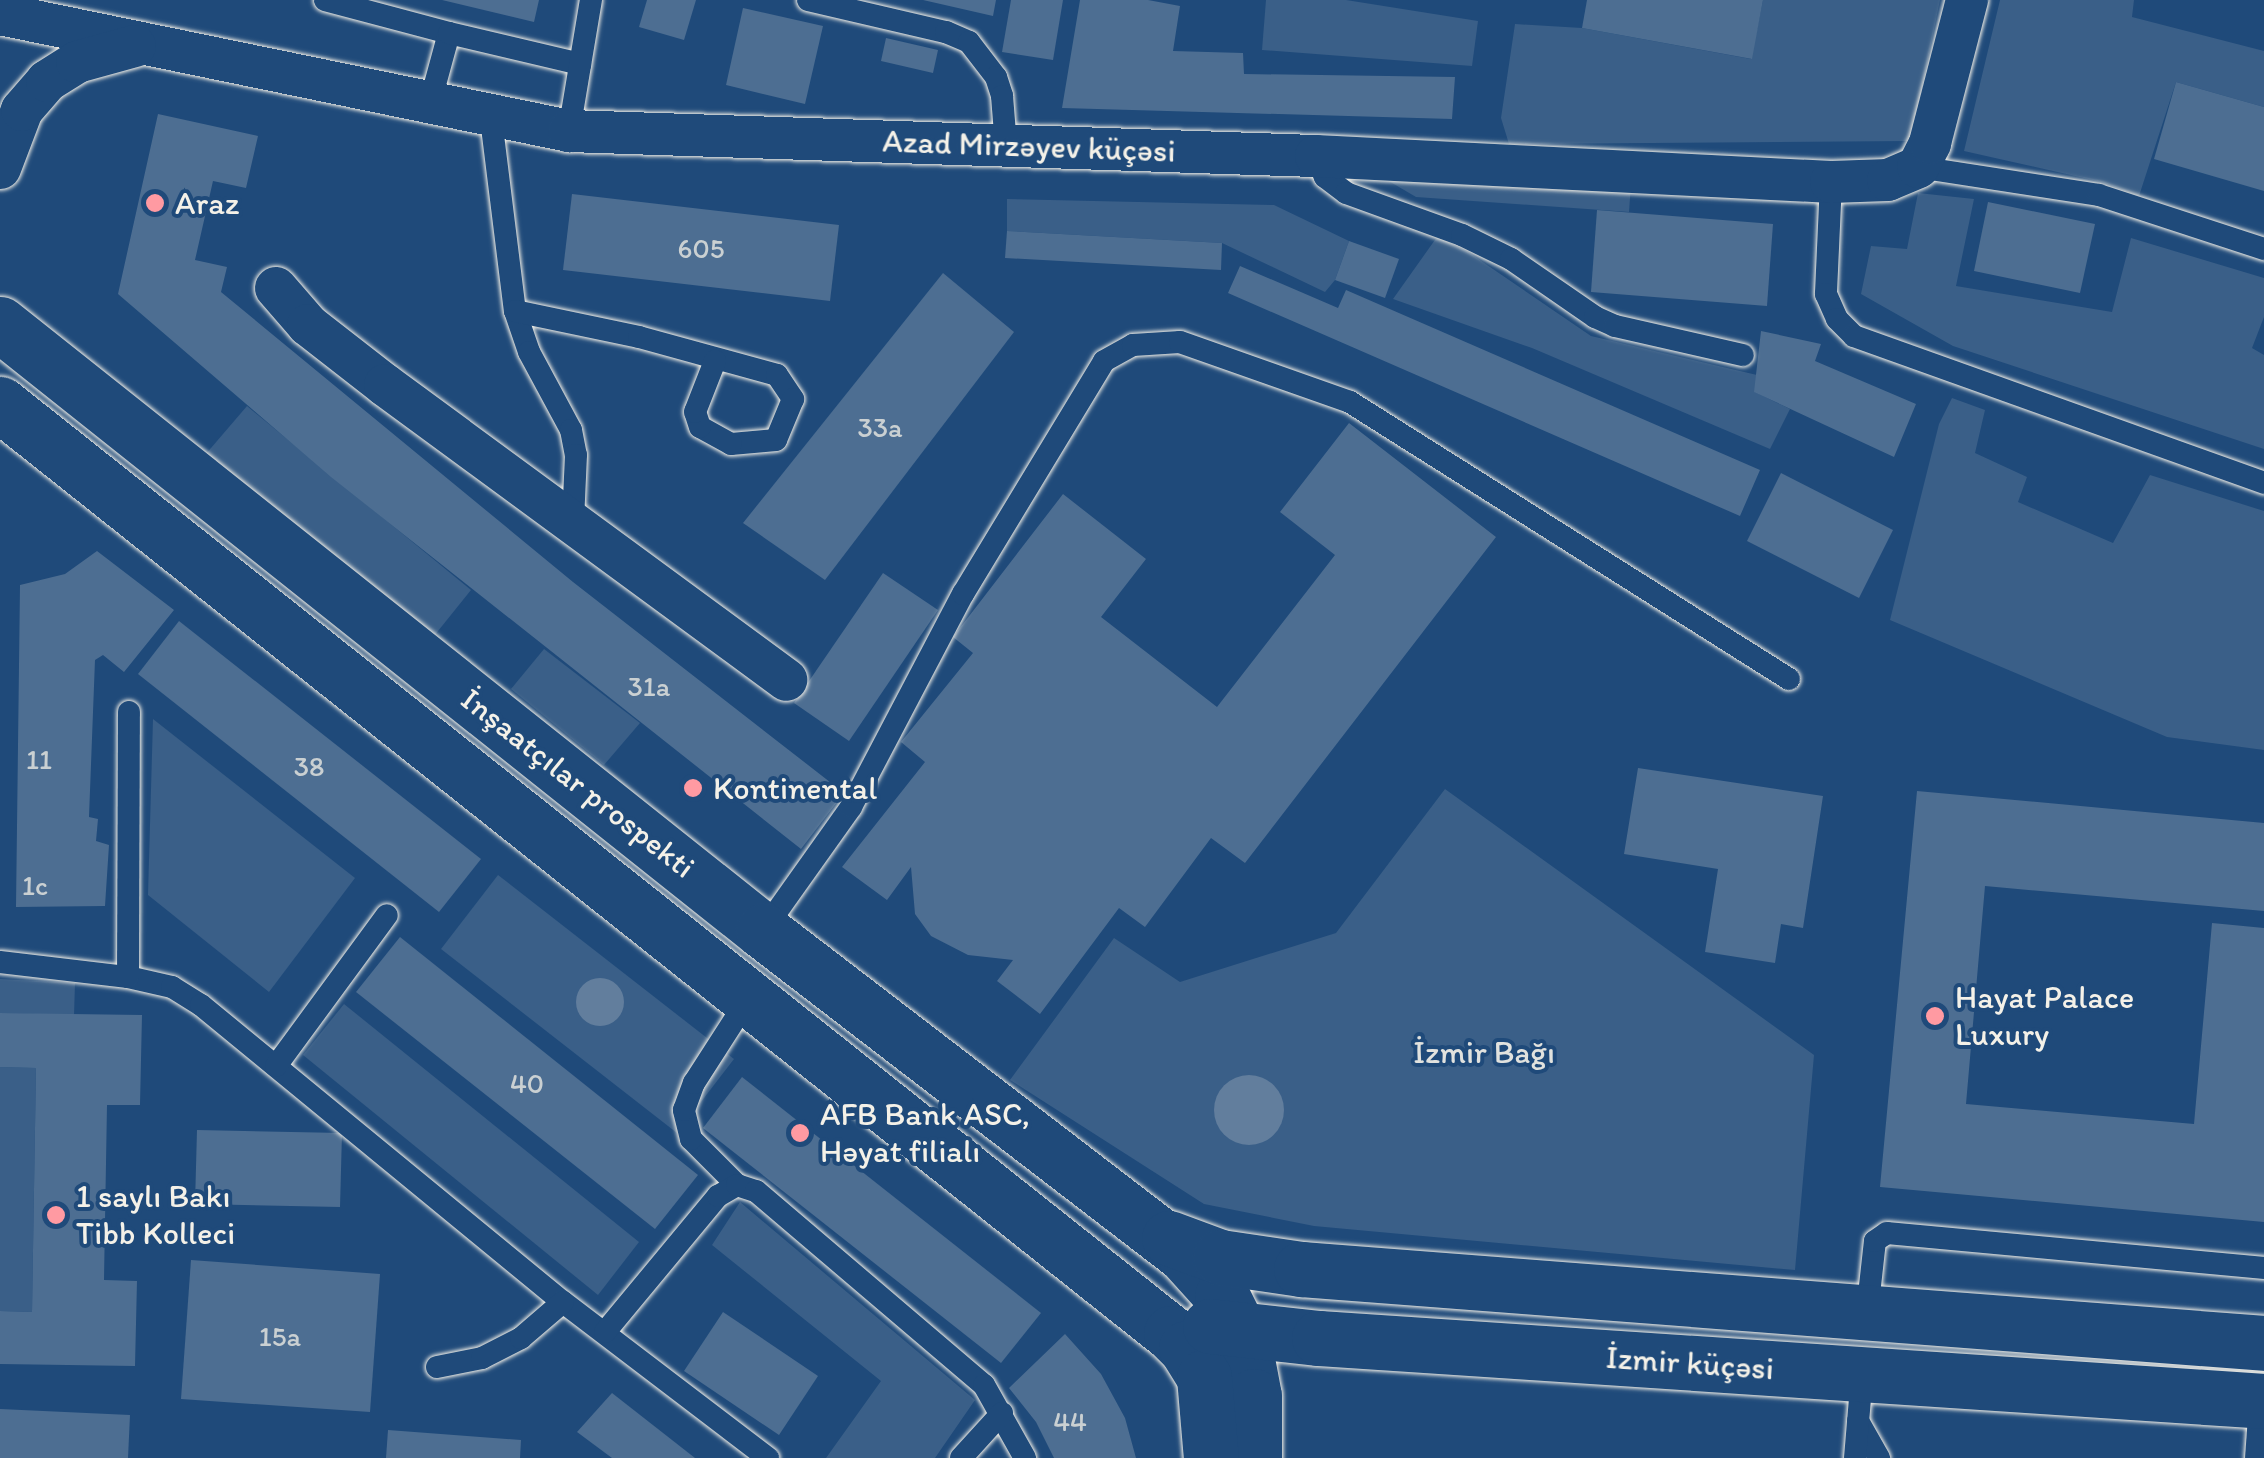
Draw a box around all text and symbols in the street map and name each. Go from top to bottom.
street label: Azad Mirzəyev küçəsi [882,122,1176,170]
place label: Araz [175,184,239,222]
marker: Araz [144,192,166,214]
house number: 605 [678,231,724,265]
house number: 33a [857,410,903,444]
house number: 31a [628,669,670,703]
street label: İnşaatçılar prospekti [454,680,702,886]
house number: 11 [26,742,52,776]
house number: 38 [294,749,324,783]
place label: Kontinental [713,769,877,807]
marker: Kontinental [682,777,704,799]
house number: 1c [22,868,48,902]
place label: Hayat Palace Luxury [1955,979,2132,1054]
marker: Hayat Palace Luxury [1924,1005,1946,1027]
park label: İzmir Bağı [1413,1033,1555,1071]
house number: 40 [510,1066,544,1100]
place label: AFB Bank ASC, Həyat filialı [820,1096,1030,1171]
marker: AFB Bank ASC, Həyat filialı [789,1122,811,1144]
place label: 1 saylı Bakı Tibb Kolleci [76,1178,236,1253]
marker: 1 saylı Bakı Tibb Kolleci [45,1204,67,1226]
house number: 15a [259,1319,301,1353]
street label: İzmir küçəsi [1605,1338,1775,1388]
house number: 44 [1053,1404,1087,1438]

